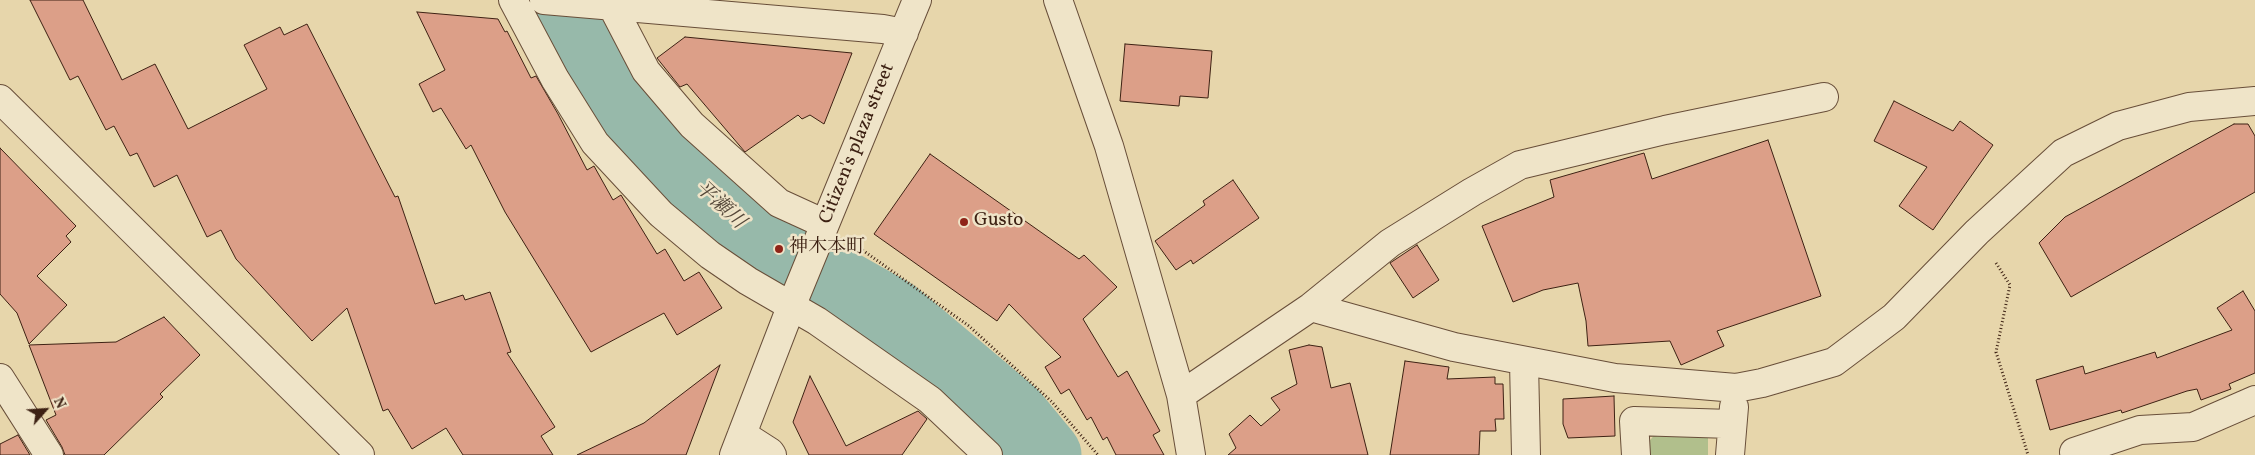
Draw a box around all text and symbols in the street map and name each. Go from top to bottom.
street label: Citizen's plaza street [815,60,901,228]
water label: 平瀬川 [689,177,749,235]
place label: Gusto [974,211,1023,233]
marker: Gusto [958,216,970,228]
place label: 神木本町 [789,238,865,260]
marker: 神木本町 [773,243,785,255]
north arrow [20,385,70,435]
text: N [48,394,70,412]

